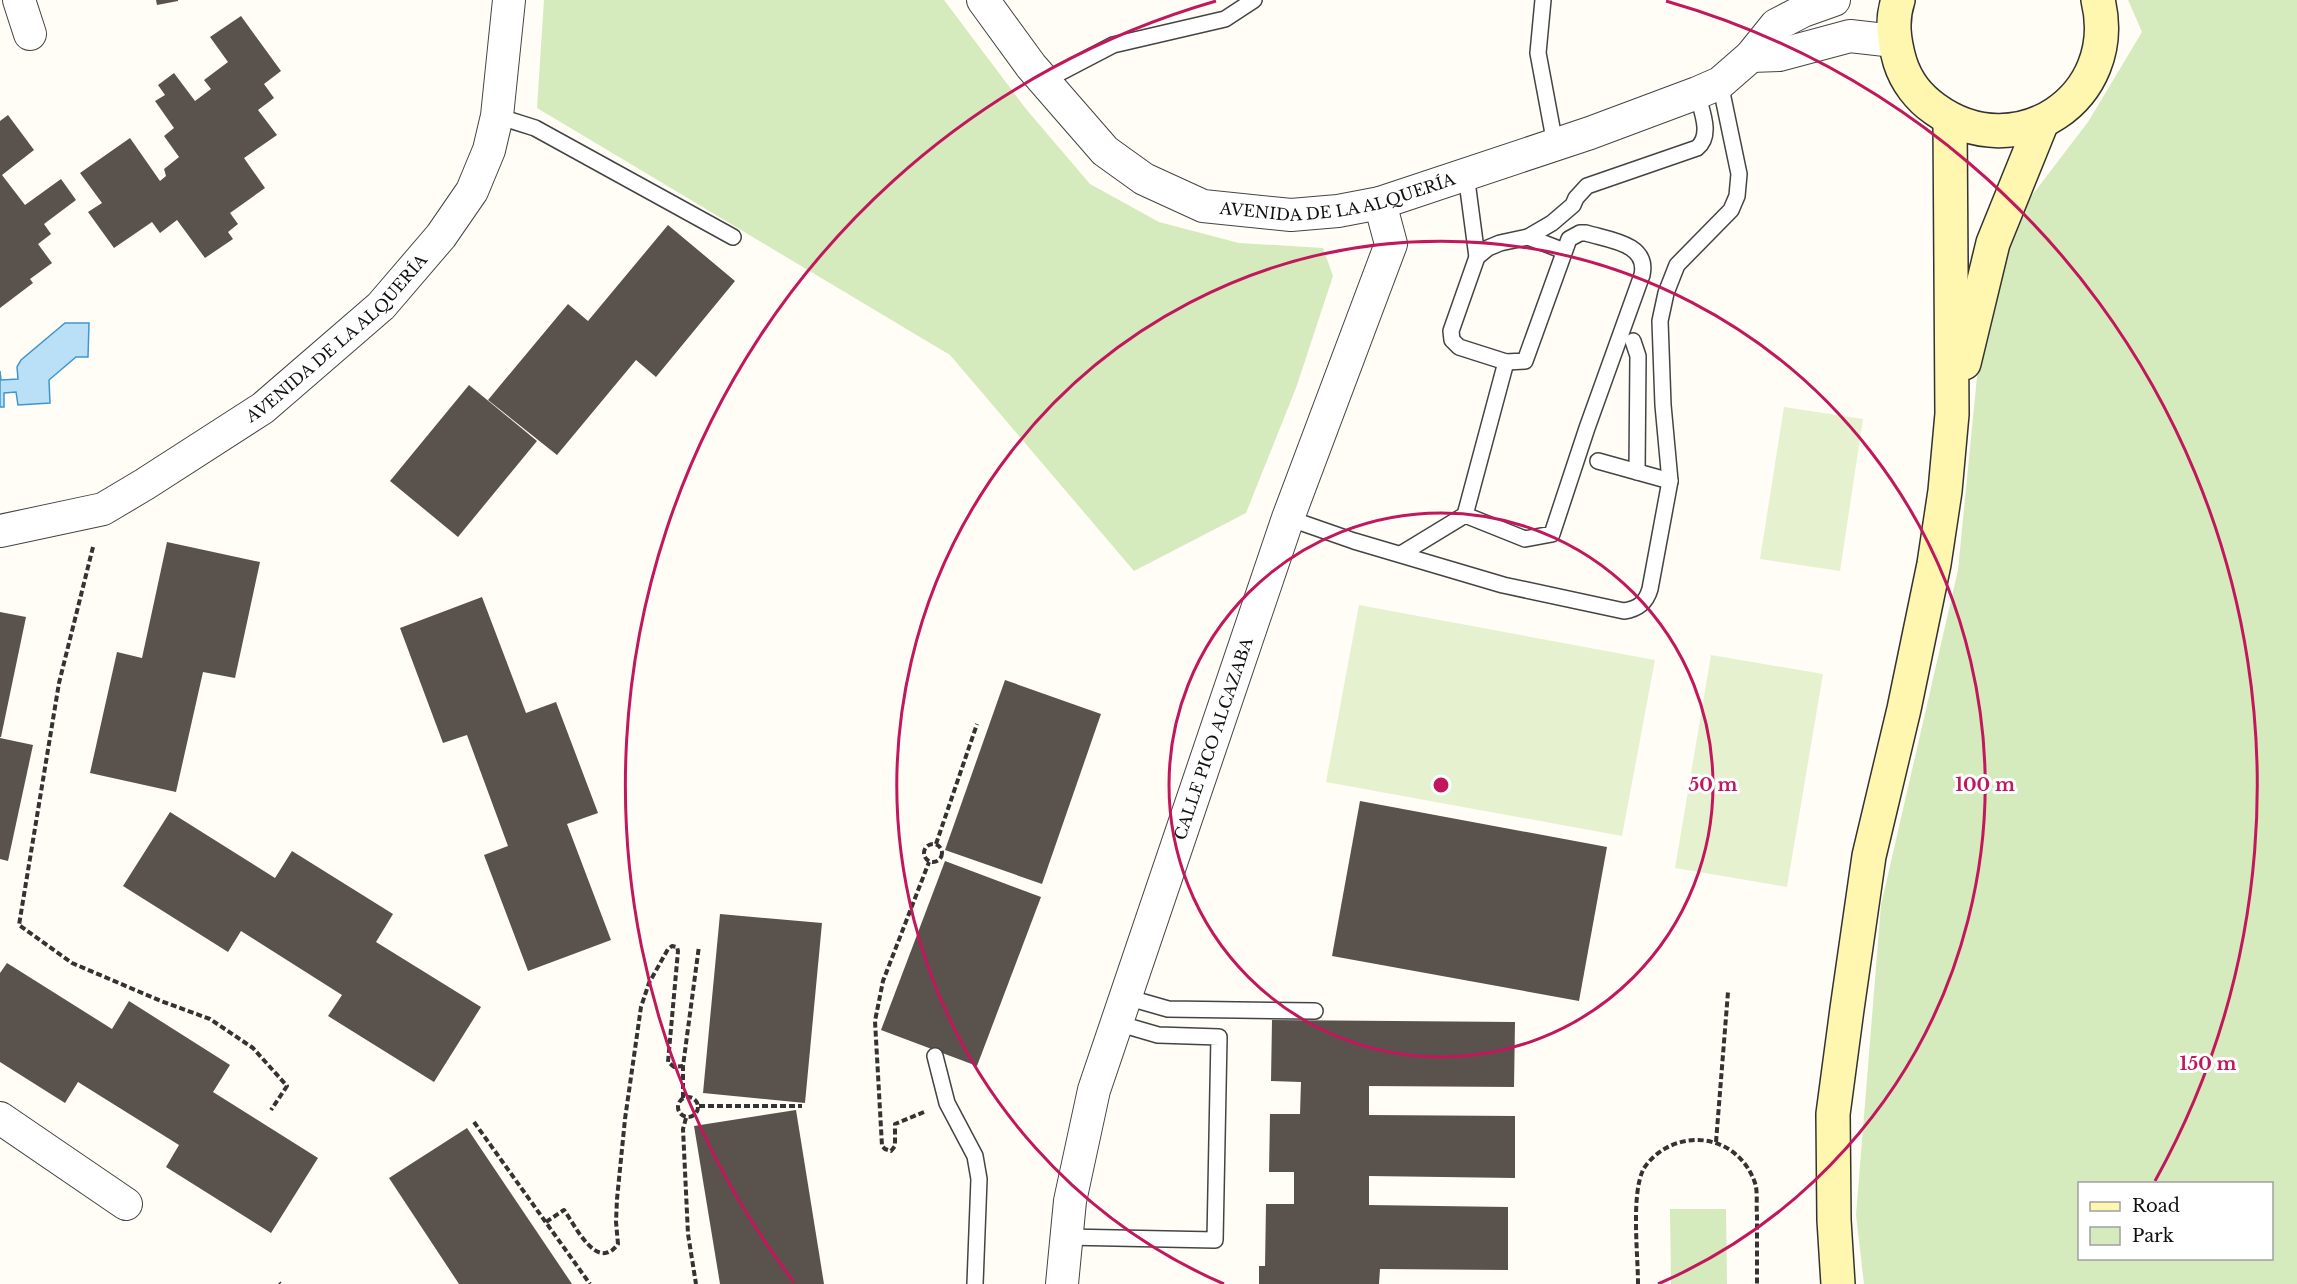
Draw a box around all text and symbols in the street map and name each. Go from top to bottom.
street label: AVENIDA DE LA ALQUERÍA [1218,169,1458,225]
street label: AVENIDA DE LA ALQUERÍA [241,249,432,427]
street label: CALLE PICO ALCAZABA [1170,634,1257,842]
text: 50 m [1689,774,1738,796]
text: 100 m [1955,774,2015,796]
centre of rings [1431,775,1451,795]
text: 150 m [2180,1053,2237,1075]
legend [2078,1182,2273,1260]
text: Road [2132,1195,2180,1217]
text: Park [2132,1225,2174,1247]

